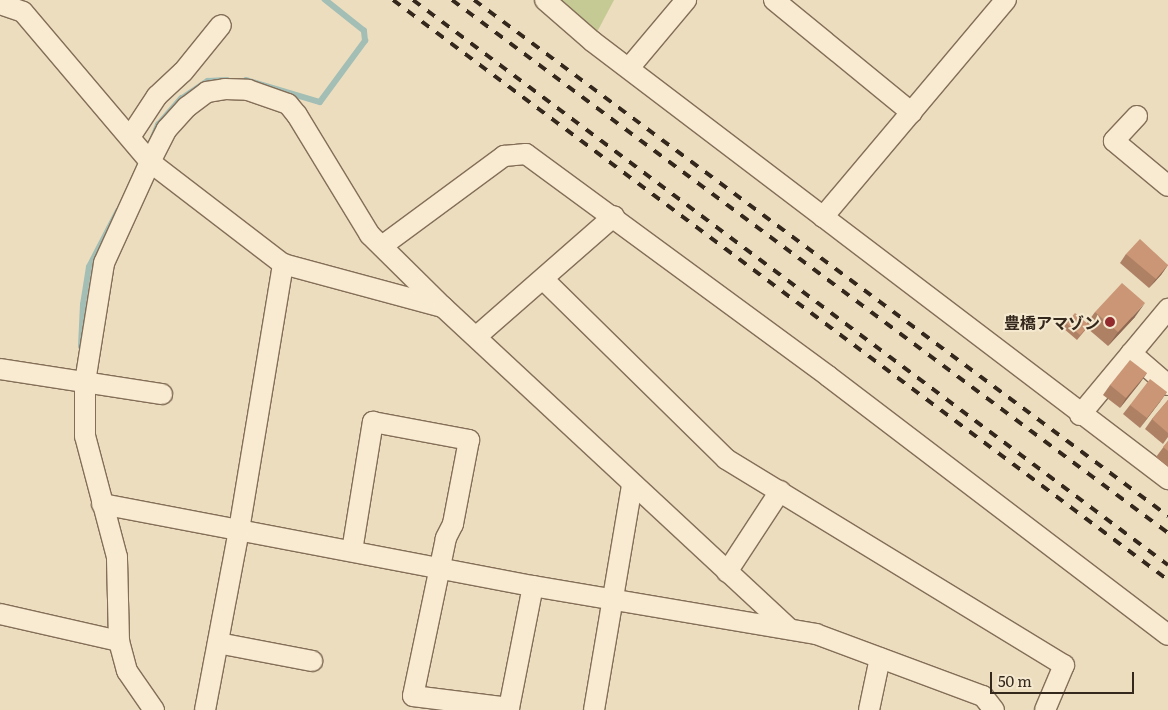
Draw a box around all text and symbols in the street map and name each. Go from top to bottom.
place label: 豊橋アマゾン [1004,312,1100,332]
marker: 豊橋アマゾン [1104,316,1116,328]
scale bar [993,662,1137,694]
text: 50 m [998,669,1032,692]

